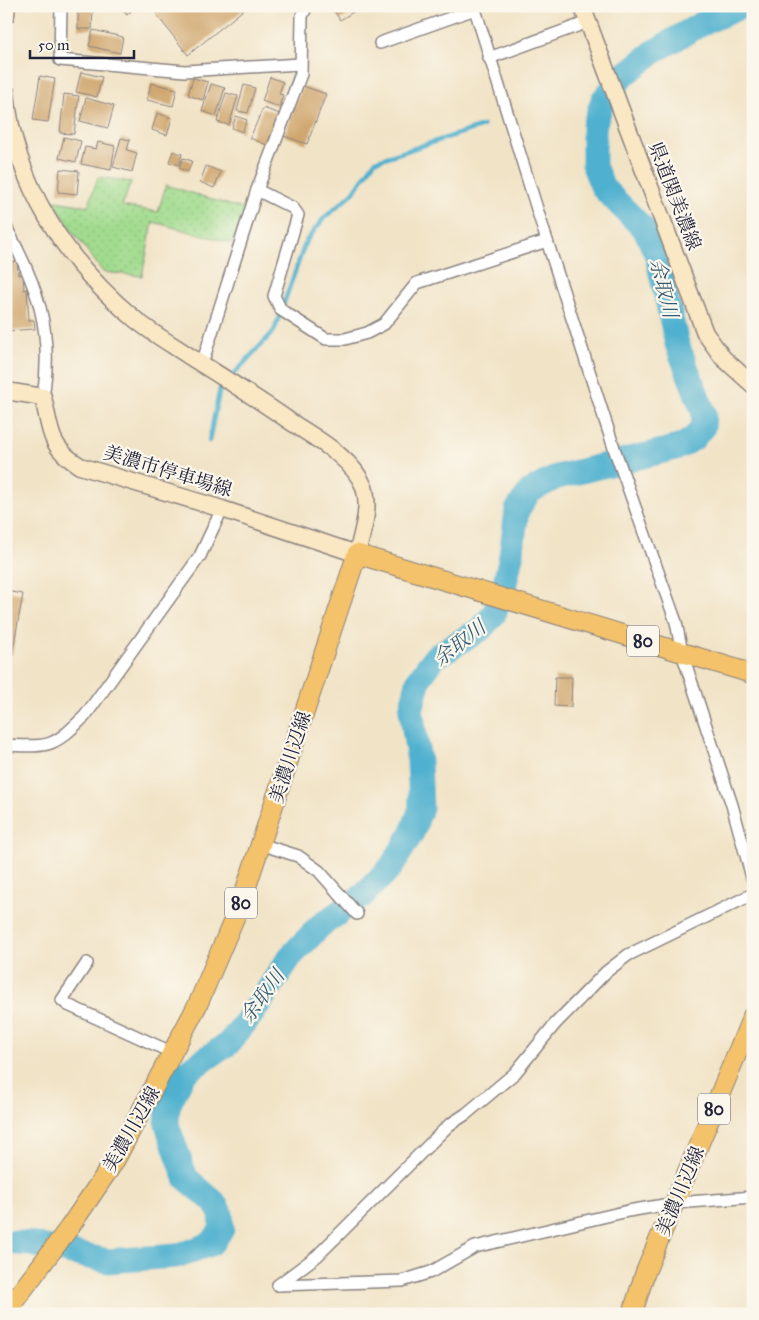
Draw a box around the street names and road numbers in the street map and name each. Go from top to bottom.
street label: 県道関美濃線 [644,139,706,253]
street label: 美濃市停車場線 [101,441,235,501]
road number: 80 [627,626,659,656]
street label: 美濃川辺線 [264,708,316,806]
road number: 80 [225,888,257,918]
street label: 美濃川辺線 [97,1082,165,1176]
road number: 80 [698,1094,730,1124]
street label: 美濃川辺線 [651,1143,709,1239]

